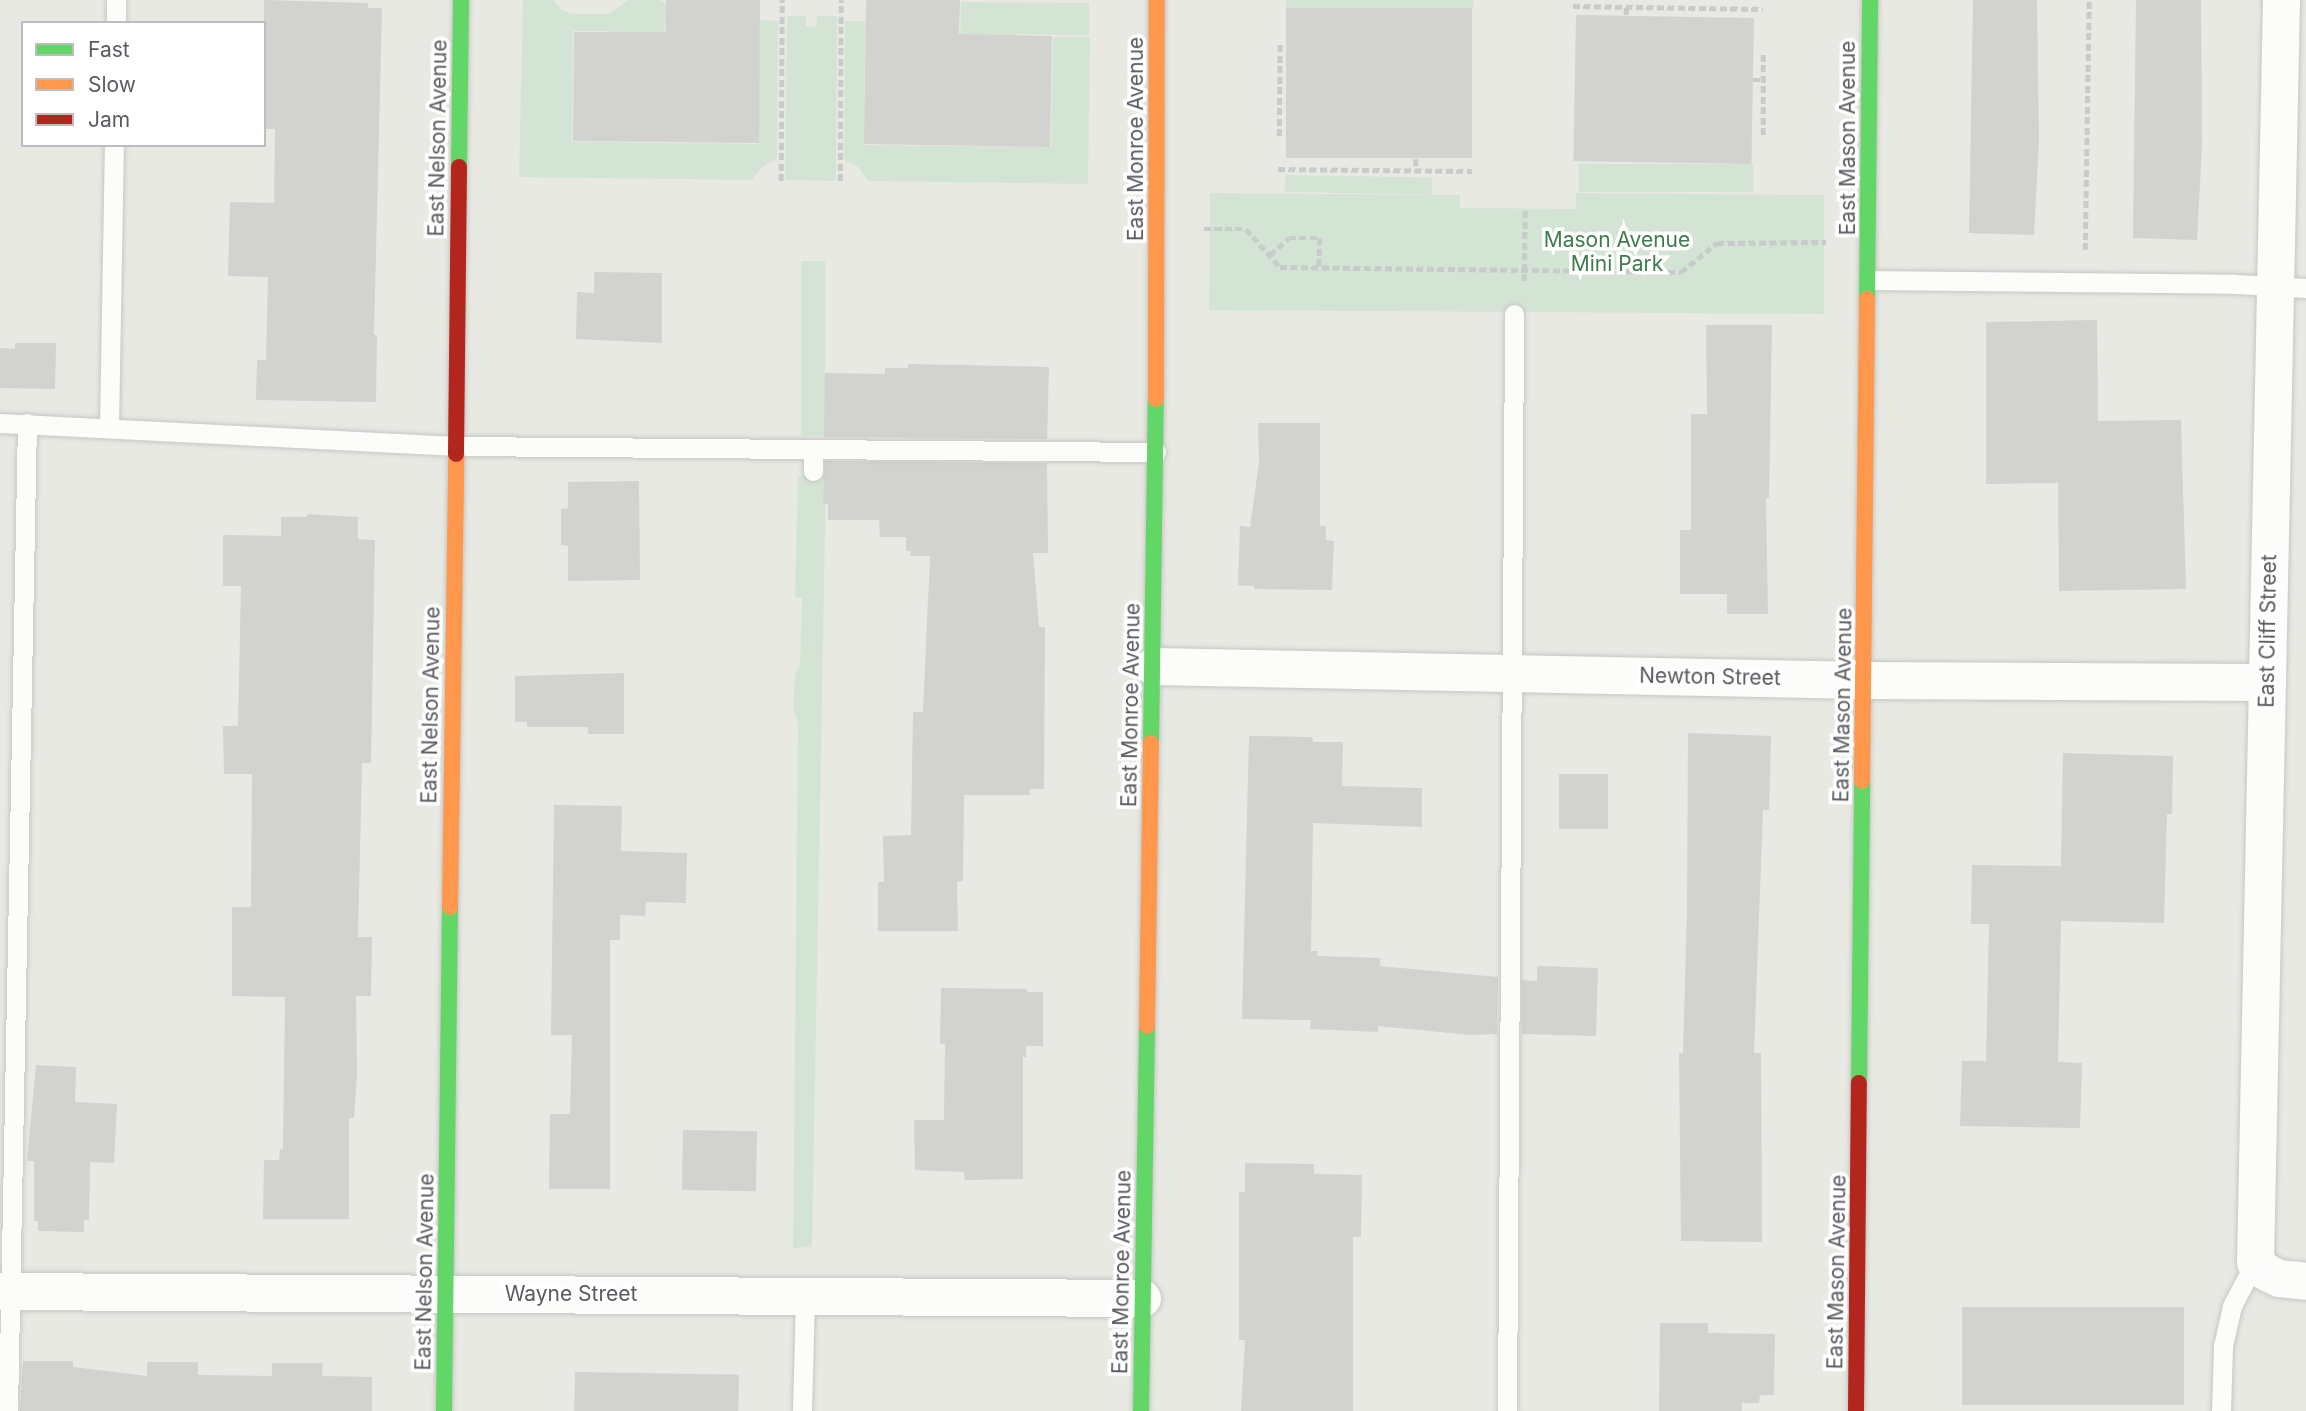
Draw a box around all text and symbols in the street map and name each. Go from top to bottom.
legend [21,21,266,147]
text: Fast [88,37,130,62]
street label: East Monroe Avenue [1123,37,1149,241]
street label: East Nelson Avenue [424,39,452,237]
street label: East Mason Avenue [1835,41,1861,235]
text: Slow [88,72,136,97]
text: Jam [88,107,130,132]
park label: Mason Avenue Mini Park [1544,227,1690,277]
street label: East Cliff Street [2254,554,2282,708]
street label: East Monroe Avenue [1117,603,1145,807]
street label: East Nelson Avenue [417,606,445,804]
street label: East Mason Avenue [1829,607,1857,803]
street label: Newton Street [1639,663,1781,691]
street label: East Monroe Avenue [1108,1170,1136,1374]
street label: East Nelson Avenue [411,1173,439,1371]
street label: East Mason Avenue [1823,1174,1851,1370]
street label: Wayne Street [505,1281,637,1307]

